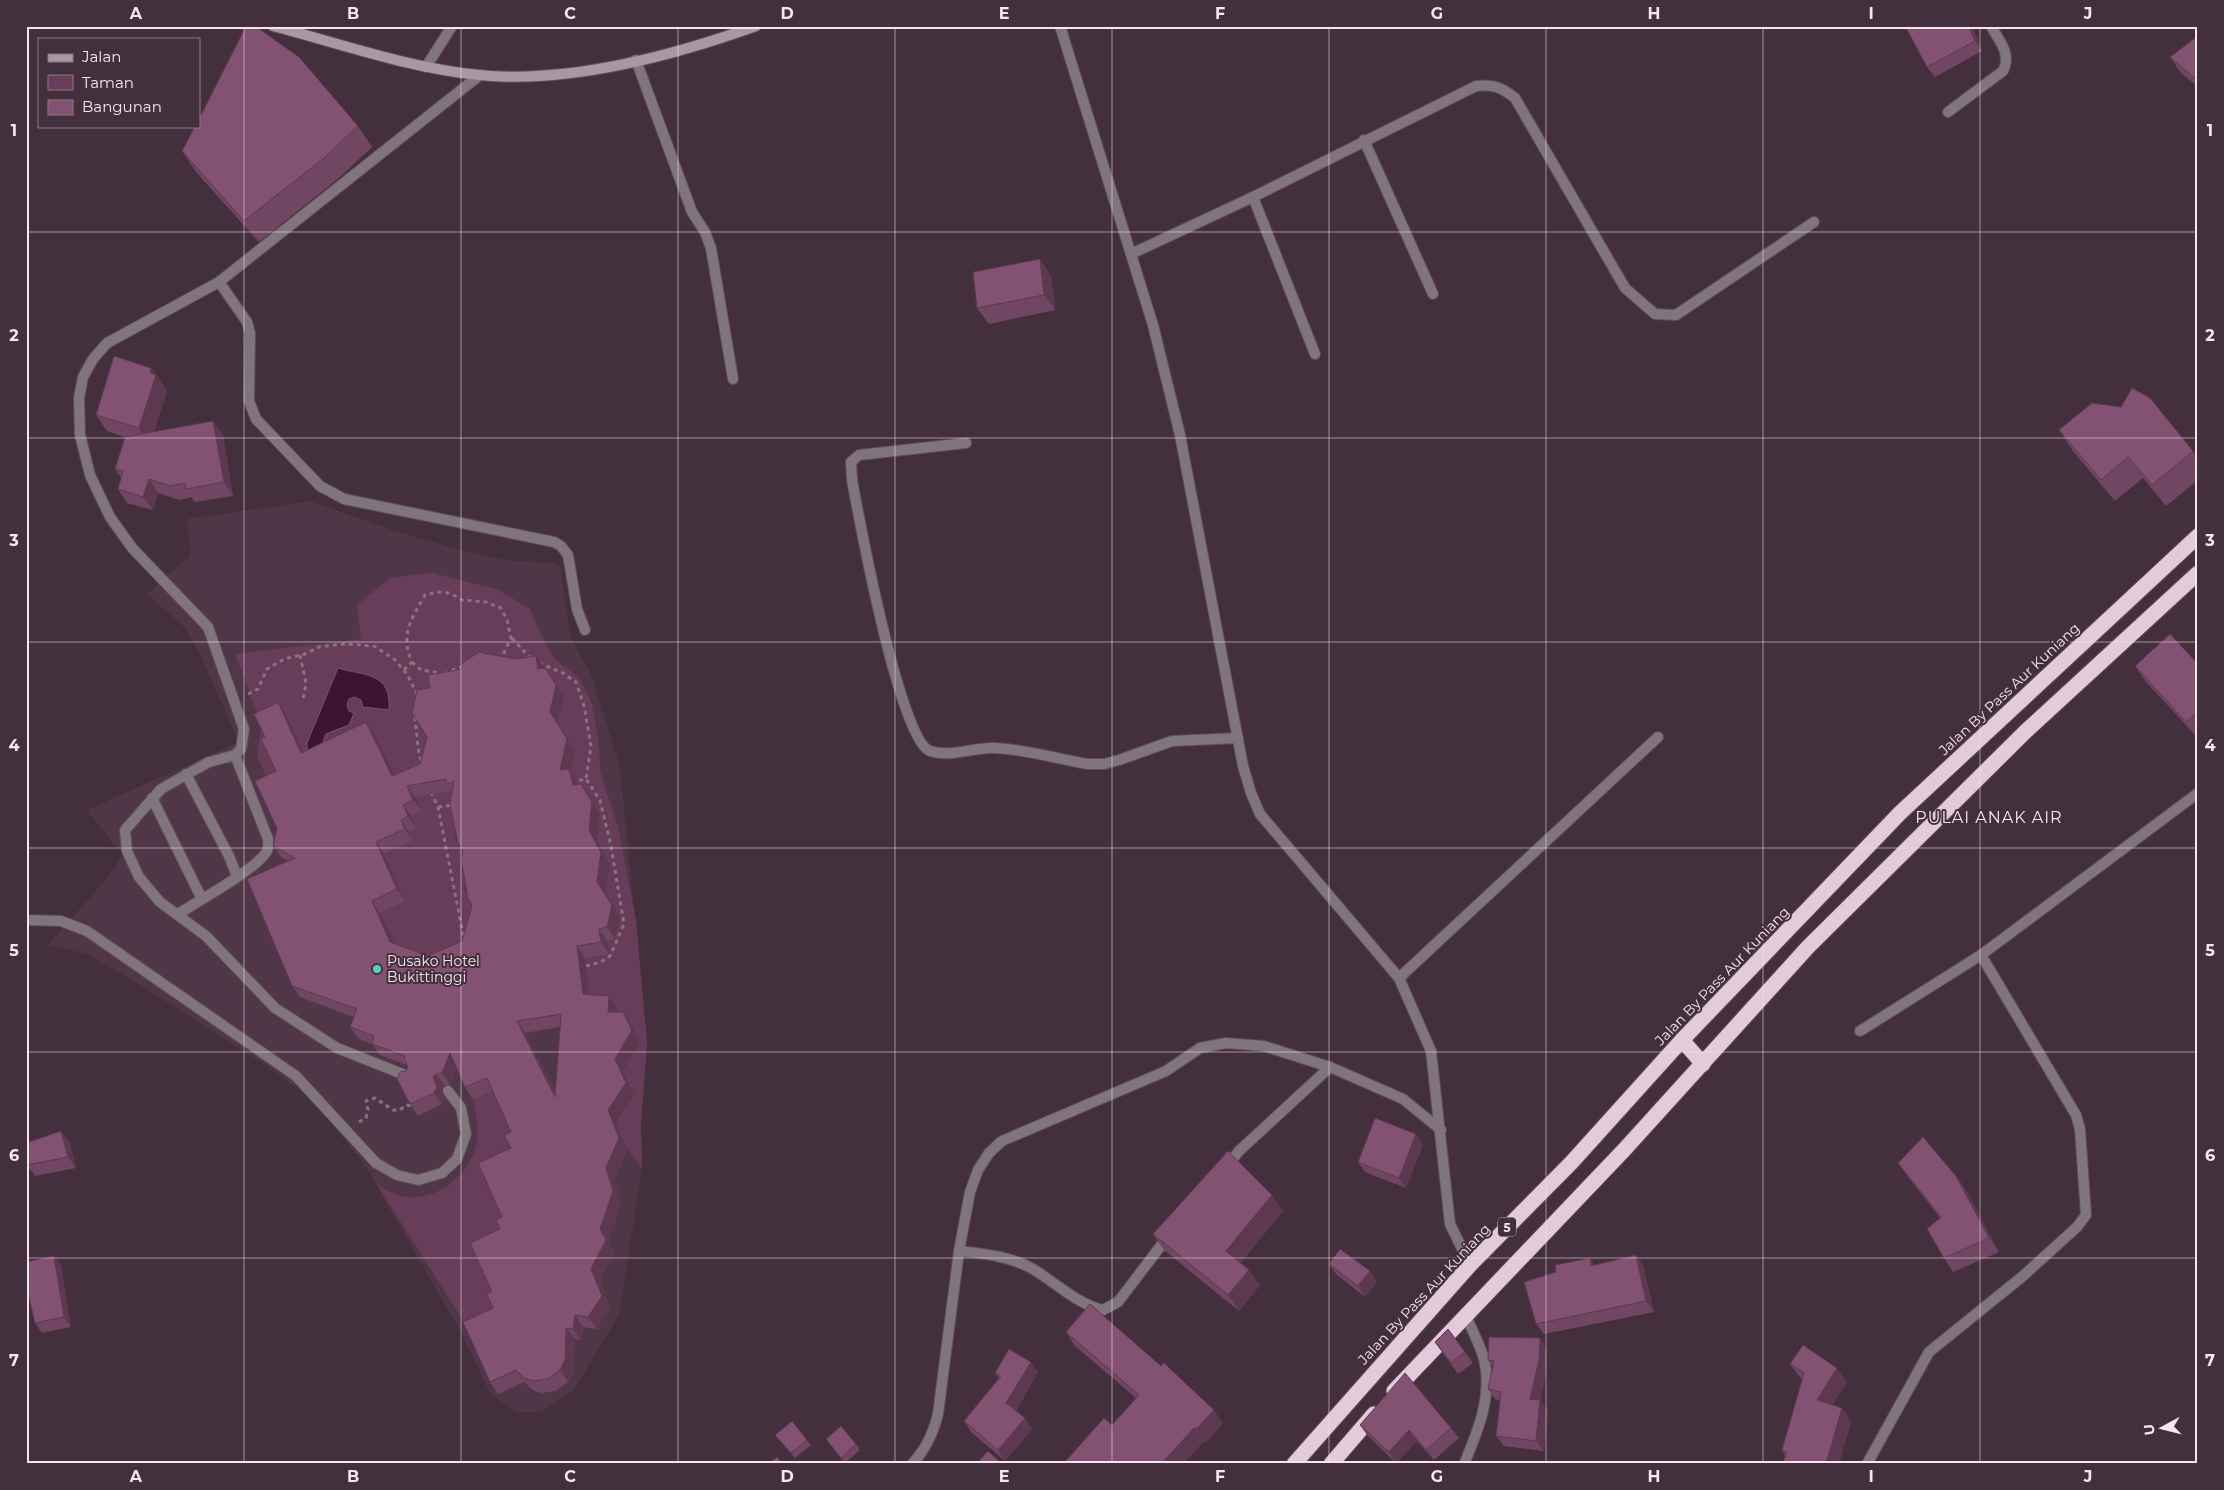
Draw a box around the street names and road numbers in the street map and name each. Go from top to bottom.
street label: Jalan By Pass Aur Kuniang [1934,619,2083,760]
street label: Jalan By Pass Aur Kuniang [1650,903,1793,1050]
road number: 5 [1498,1218,1516,1236]
street label: Jalan By Pass Aur Kuniang [1353,1220,1494,1369]

